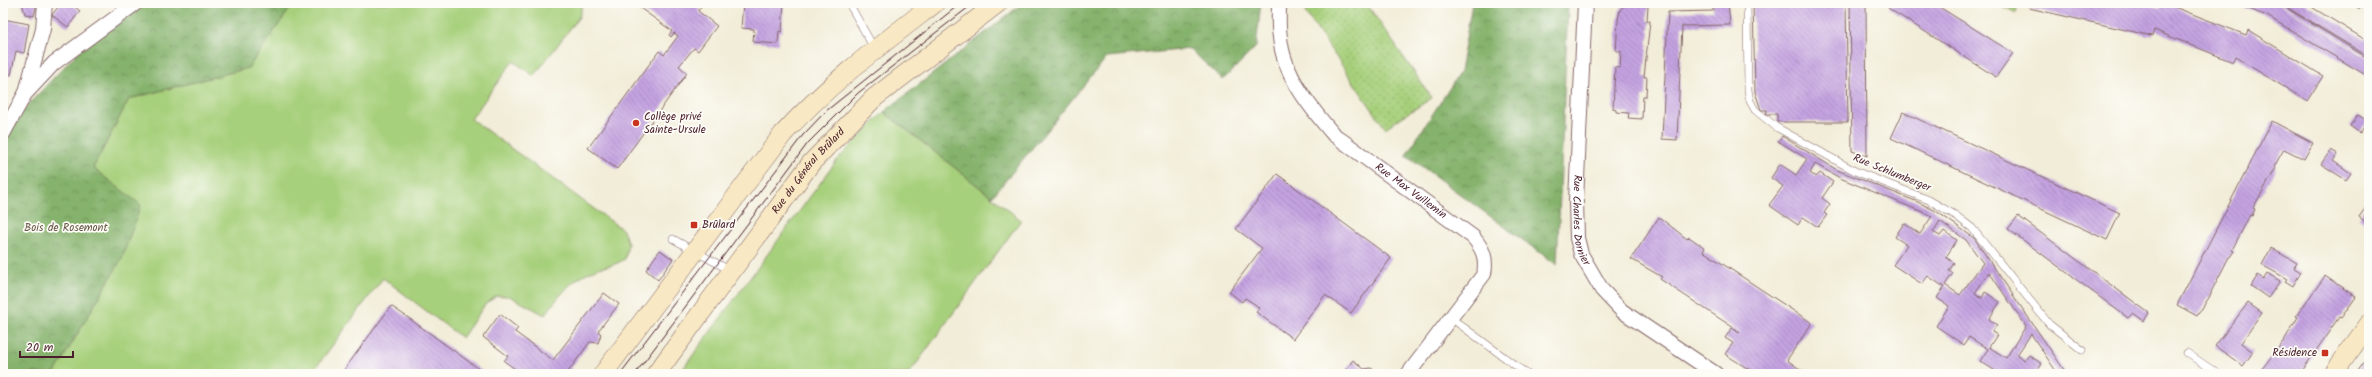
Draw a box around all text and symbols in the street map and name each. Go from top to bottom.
place label: Collège privé Sainte-Ursule [644,108,706,139]
marker: Collège privé Sainte-Ursule [631,118,641,128]
street label: Rue du Général Brûlard [767,123,850,218]
street label: Rue Schlumberger [1850,149,1935,197]
street label: Rue Max Vuillemin [1371,159,1451,224]
street label: Rue Charles Dornier [1567,174,1596,270]
place label: Brûlard [702,216,735,234]
park label: Bois de Rosemont [24,219,108,237]
marker: Brûlard [689,220,699,230]
scale bar [20,333,73,359]
text: 20 m [26,338,54,357]
place label: Résidence [2272,344,2317,362]
marker: Résidence [2320,348,2330,358]

